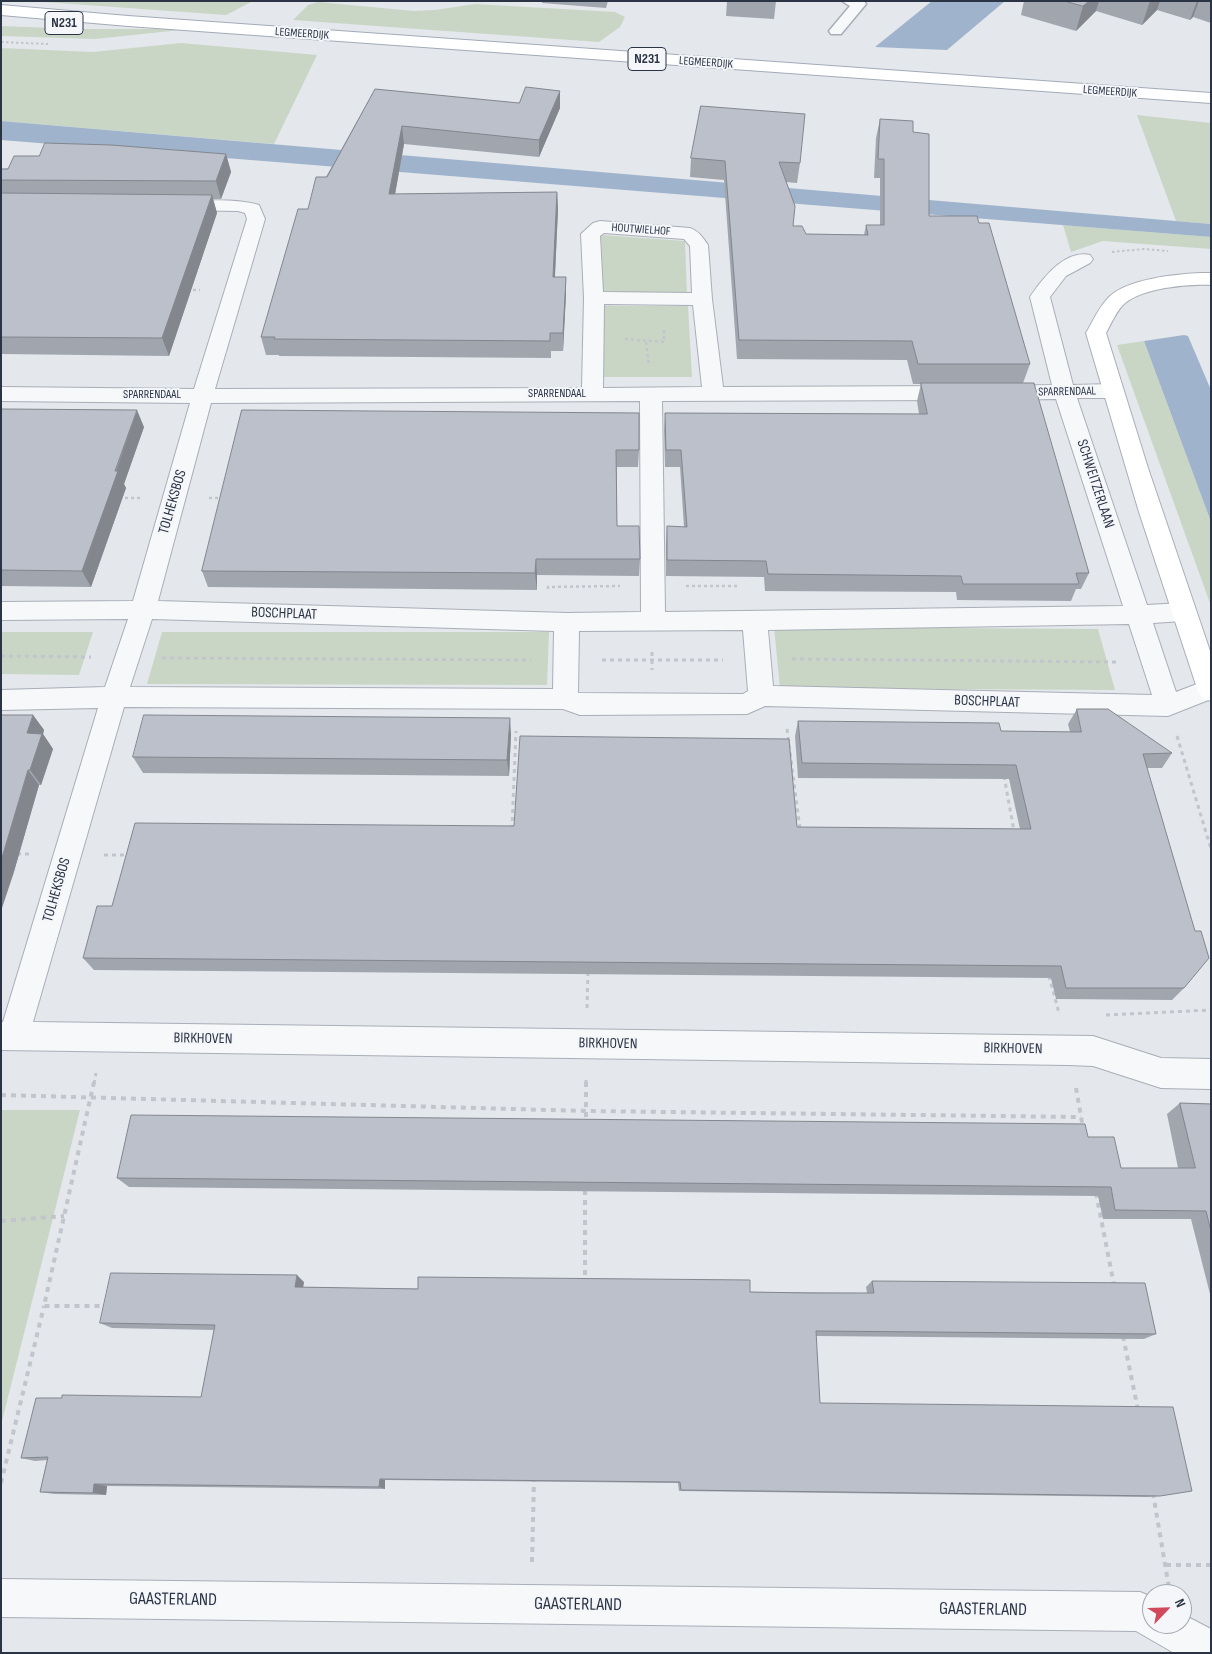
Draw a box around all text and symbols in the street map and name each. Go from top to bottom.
road number: N231 [45,12,83,34]
street label: LEGMEERDIJK [275,25,329,43]
road number: N231 [628,48,666,70]
street label: LEGMEERDIJK [679,54,733,72]
street label: LEGMEERDIJK [1083,83,1137,101]
street label: HOUTWIELHOF [611,221,671,239]
street label: SPARRENDAAL [1038,384,1096,400]
street label: SPARRENDAAL [528,387,586,401]
street label: SPARRENDAAL [123,388,181,402]
street label: SCHWEITZERLAAN [1072,437,1118,531]
street label: TOLHEKSBOS [155,468,191,536]
street label: BOSCHPLAAT [251,604,317,624]
street label: BOSCHPLAAT [954,692,1020,712]
street label: TOLHEKSBOS [39,856,75,924]
street label: BIRKHOVEN [173,1029,233,1049]
street label: BIRKHOVEN [578,1034,638,1054]
street label: BIRKHOVEN [983,1039,1043,1059]
north arrow [1142,1584,1192,1634]
street label: GAASTERLAND [129,1588,217,1612]
street label: GAASTERLAND [534,1593,622,1617]
text: N [1171,1596,1190,1610]
street label: GAASTERLAND [939,1598,1027,1622]

